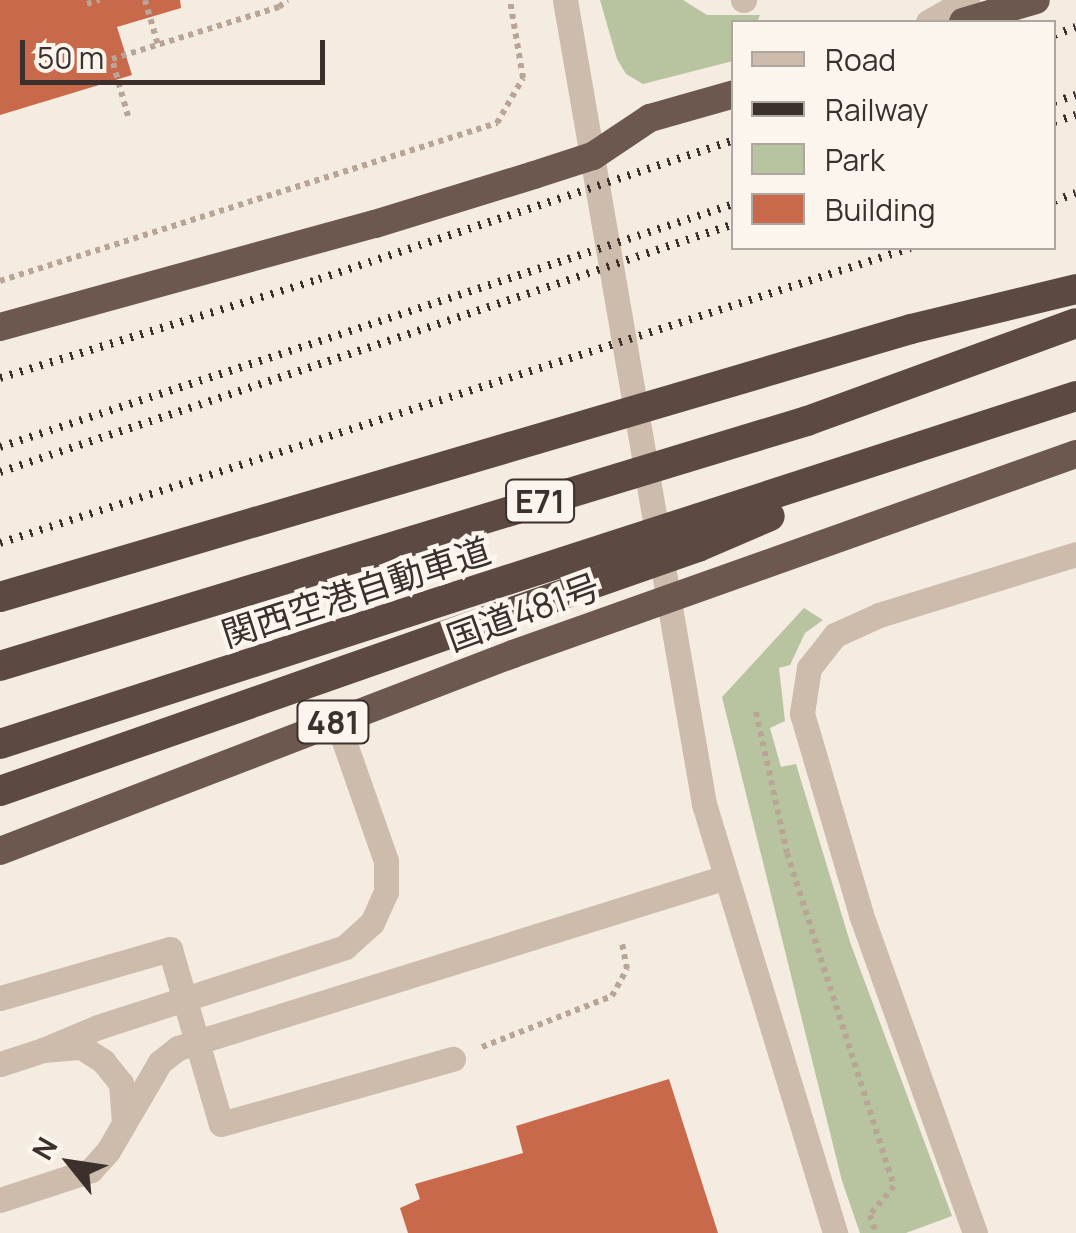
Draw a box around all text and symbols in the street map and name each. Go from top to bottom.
scale bar [25,20,330,82]
legend [731,20,1056,250]
text: 50 m [37,37,104,78]
text: Road [825,39,896,80]
text: Railway [825,89,928,130]
text: Park [825,139,885,180]
text: Building [825,189,936,230]
road number: E71 [505,474,575,528]
street label: 関西空港自動車道 [216,529,496,655]
street label: 国道481号 [441,565,605,659]
road number: 481 [296,695,370,749]
north arrow [20,1113,120,1213]
text: N [23,1130,65,1166]

